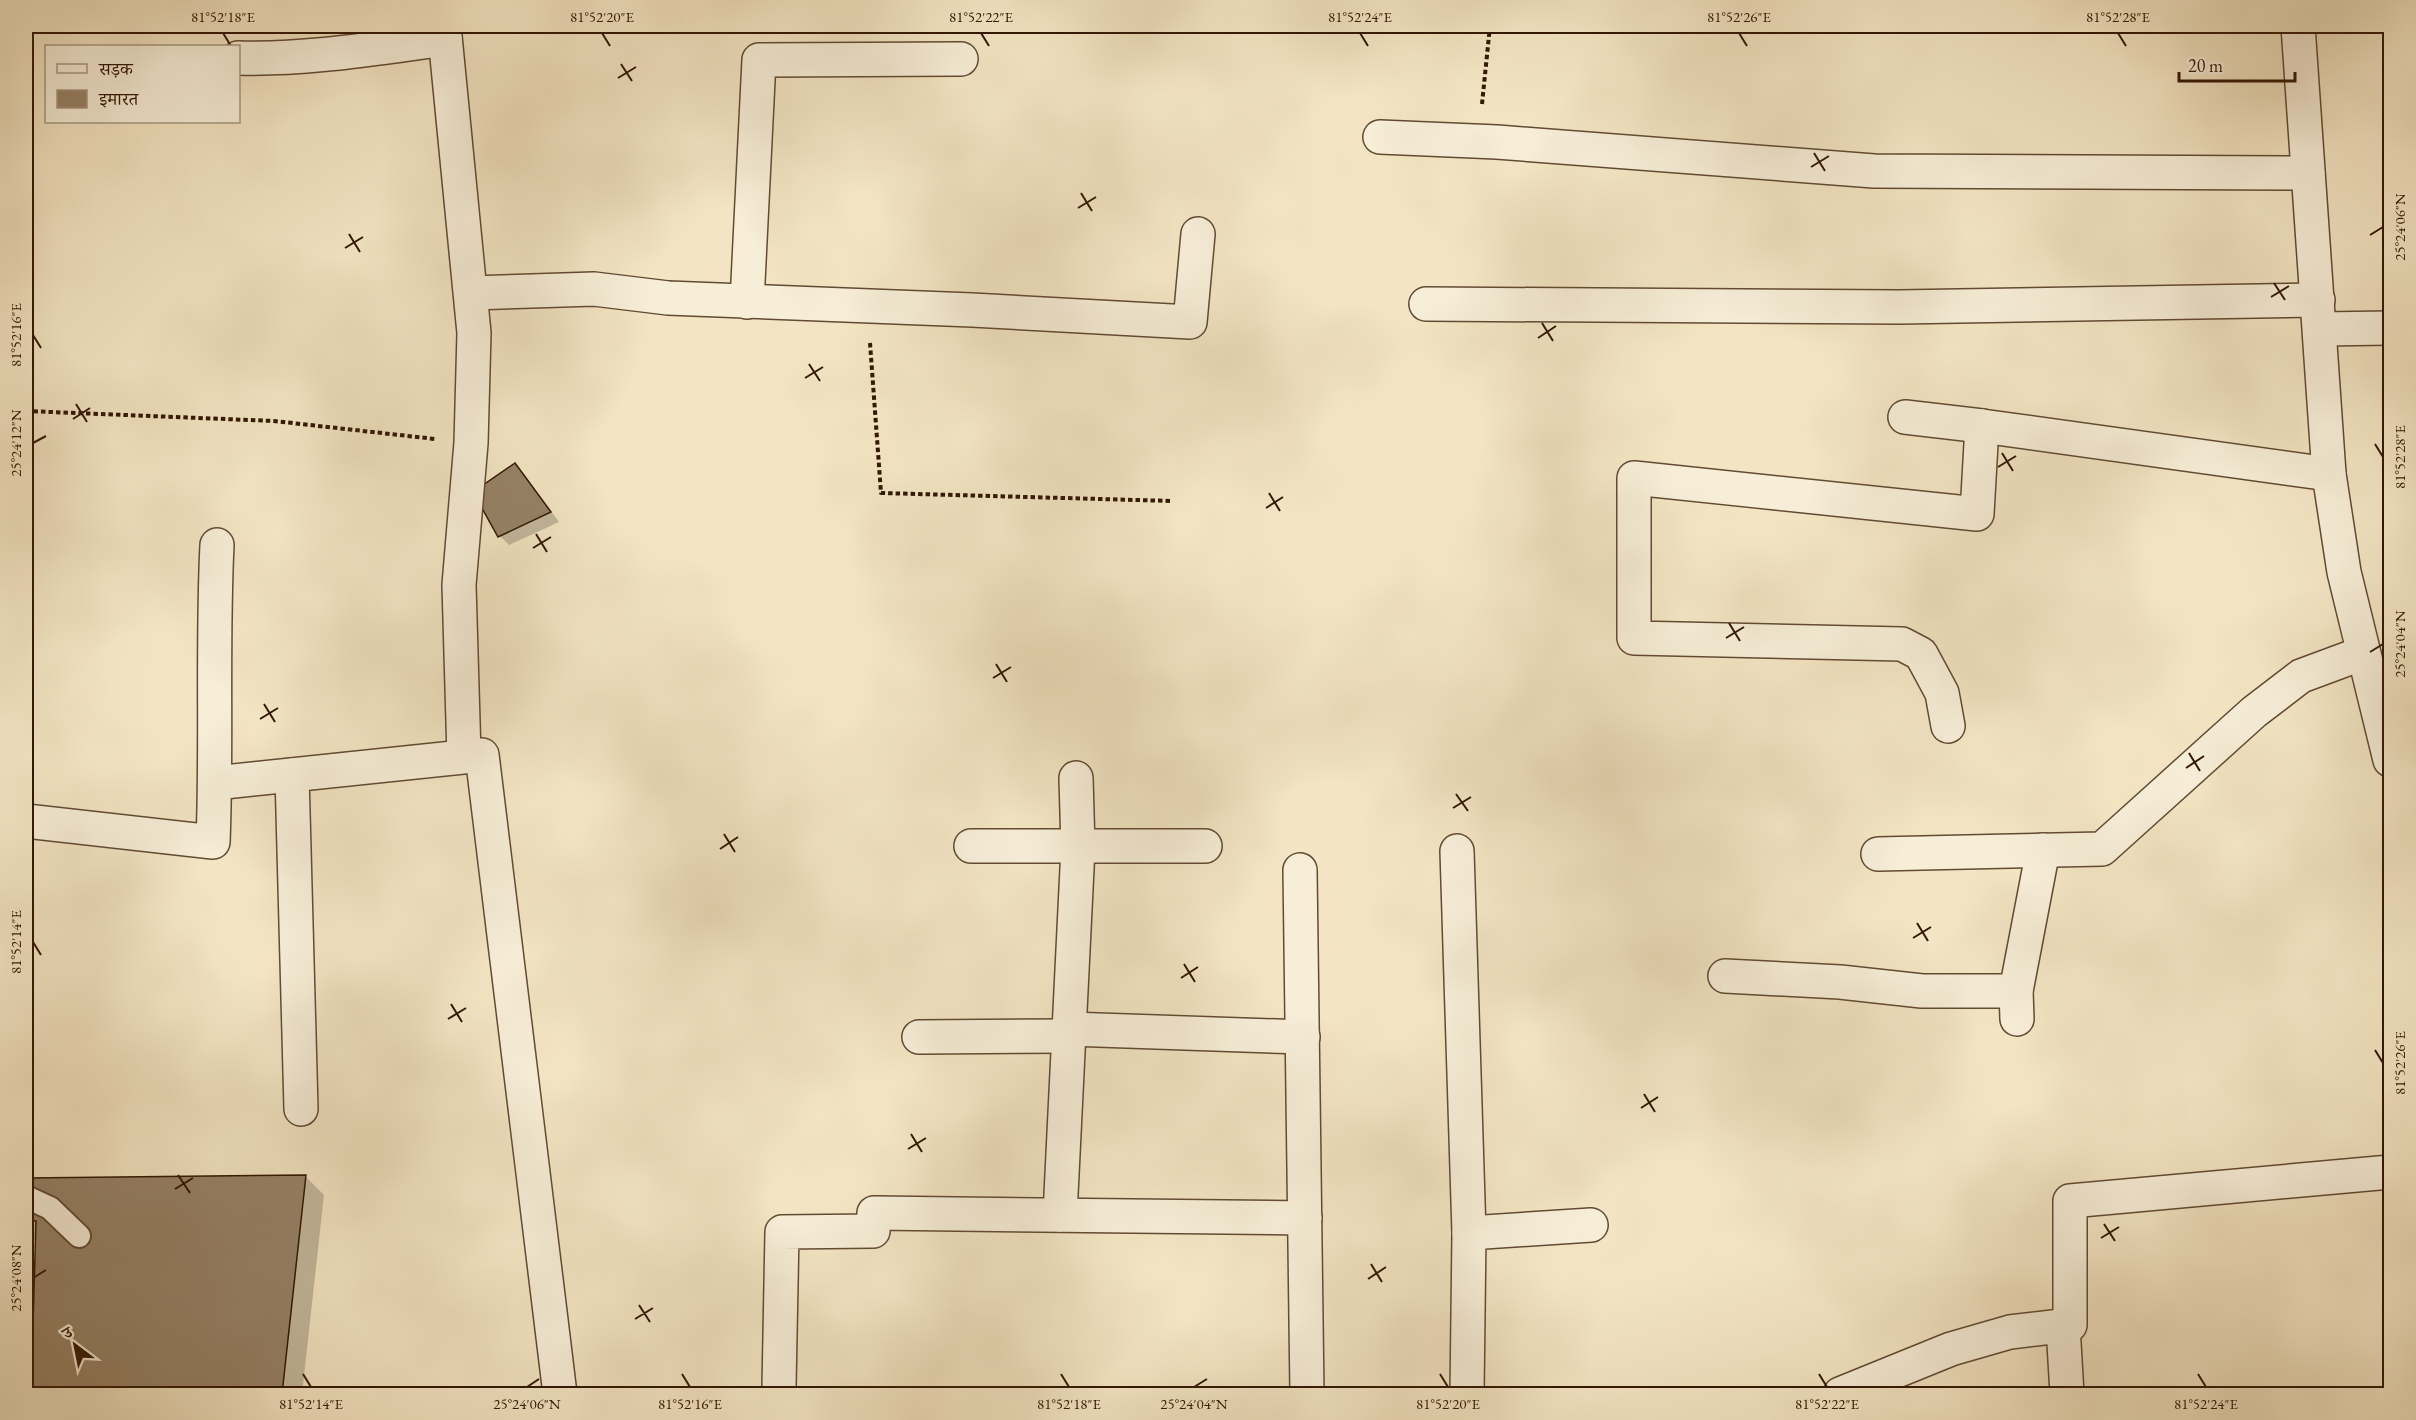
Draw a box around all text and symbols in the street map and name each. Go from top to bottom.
text: 81°52'18"E [191,7,256,26]
text: 81°52'20"E [570,7,635,26]
text: 81°52'22"E [949,7,1014,26]
text: 81°52'24"E [1328,7,1393,26]
text: 81°52'26"E [1707,7,1772,26]
text: 81°52'28"E [2086,7,2151,26]
legend [45,45,240,123]
scale bar [2179,45,2294,83]
text: 20 m [2188,54,2223,77]
text: सड़क [98,57,134,80]
text: इमारत [98,87,139,110]
text: 25°24'06"N [2390,193,2409,261]
text: 81°52'16"E [6,302,25,367]
text: 25°24'12"N [6,409,25,477]
text: 81°52'28"E [2390,424,2409,489]
text: 25°24'04"N [2390,610,2409,678]
text: 81°52'14"E [6,909,25,974]
text: 81°52'26"E [2390,1030,2409,1095]
text: 25°24'08"N [6,1244,25,1312]
north arrow [45,1315,105,1375]
text: उ [57,1321,78,1344]
text: 81°52'14"E [279,1394,344,1413]
text: 25°24'06"N [493,1394,561,1413]
text: 81°52'16"E [658,1394,723,1413]
text: 81°52'18"E [1037,1394,1102,1413]
text: 25°24'04"N [1160,1394,1228,1413]
text: 81°52'20"E [1416,1394,1481,1413]
text: 81°52'22"E [1795,1394,1860,1413]
text: 81°52'24"E [2174,1394,2239,1413]

